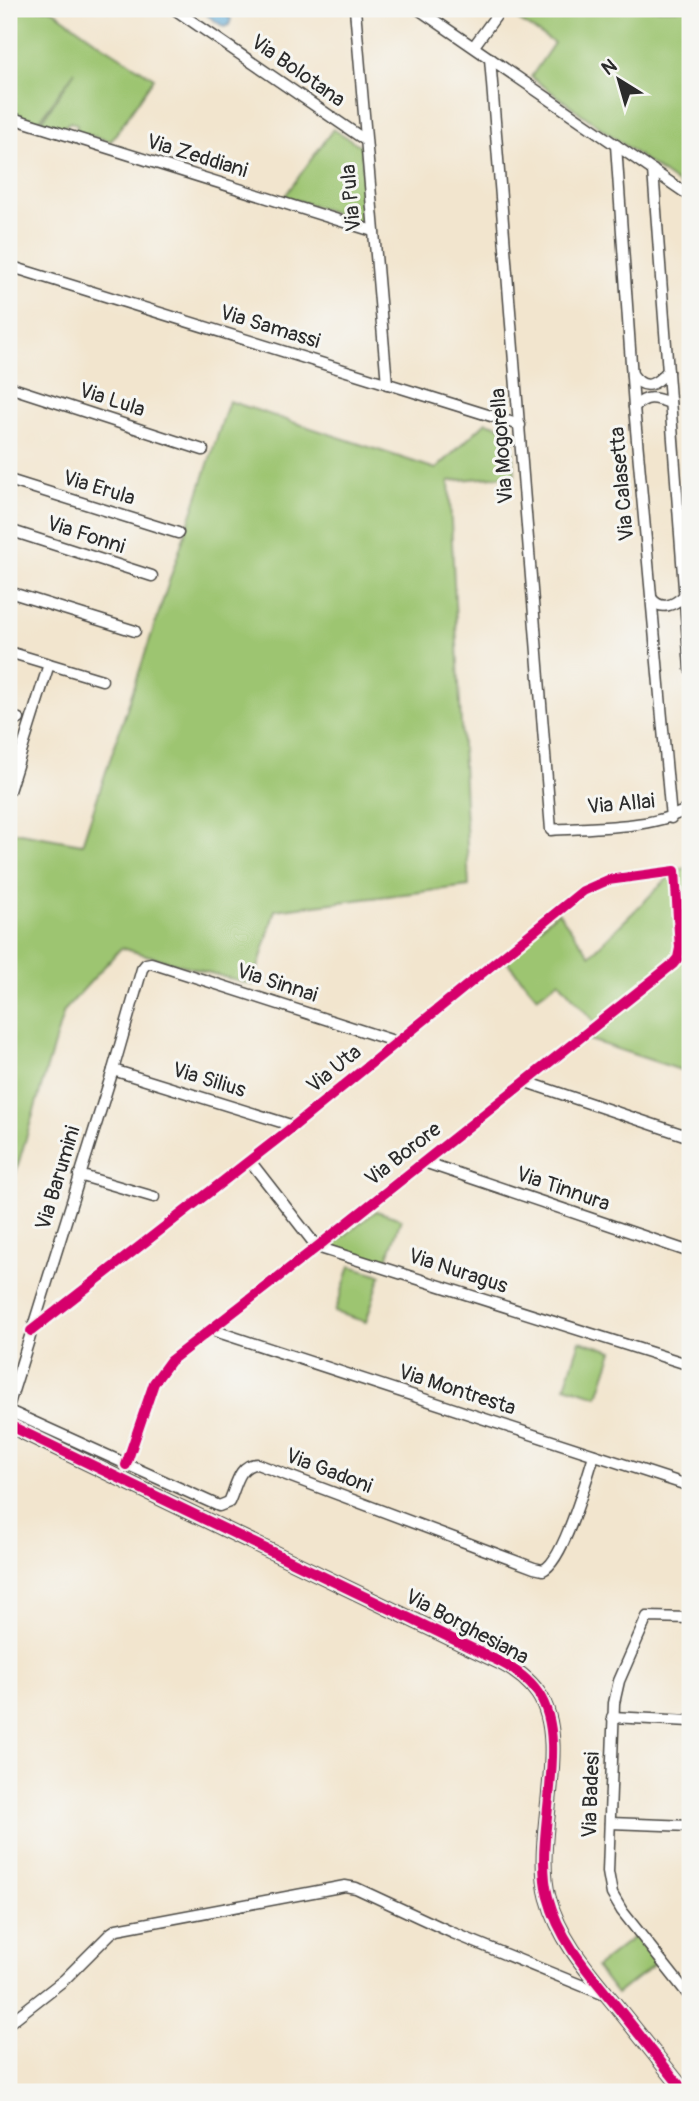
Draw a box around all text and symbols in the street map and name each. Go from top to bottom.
street label: Via Bolotana [245,29,351,113]
north arrow [584,46,654,116]
text: N [597,54,622,81]
street label: Via Zeddiani [143,128,251,184]
street label: Via Pula [335,163,367,233]
street label: Via Samassi [217,299,324,355]
street label: Via Lula [76,377,148,423]
street label: Via Mogorella [484,387,520,505]
street label: Via Calasetta [604,426,640,542]
street label: Via Erula [59,464,139,512]
street label: Via Fonni [43,510,129,560]
street label: Via Allai [586,788,656,820]
street label: Via Sinnai [233,957,321,1009]
street label: Via Uta [301,1039,367,1099]
street label: Via Silius [169,1056,250,1104]
street label: Via Borore [359,1115,447,1192]
street label: Via Barumini [29,1122,87,1233]
street label: Via Tinnura [513,1160,613,1218]
street label: Via Nuragus [405,1242,512,1300]
street label: Via Montresta [395,1358,519,1422]
street label: Via Gadoni [282,1442,377,1500]
street label: Via Borghesiana [401,1583,533,1671]
street label: Via Badesi [576,1751,606,1839]

